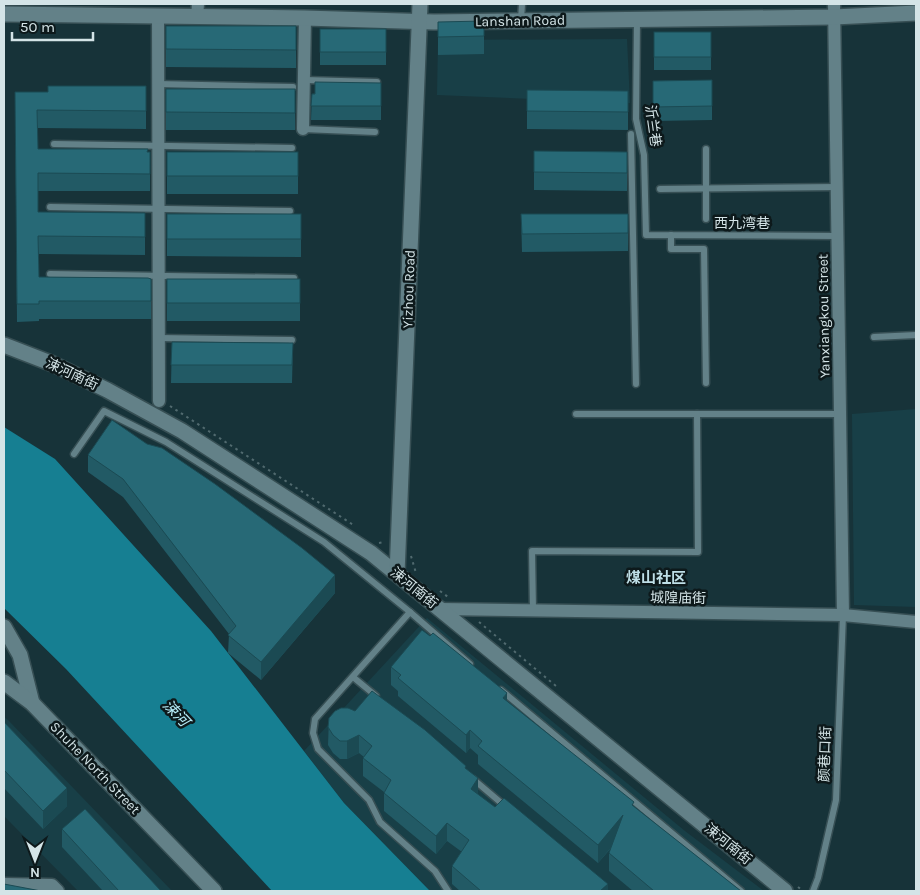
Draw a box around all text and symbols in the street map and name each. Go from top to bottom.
scale bar [12,10,94,42]
street label: Lanshan Road [475,12,565,30]
text: 50 m [20,18,55,36]
street label: 沂兰巷 [642,104,664,148]
street label: 西九湾巷 [714,215,770,232]
street label: Yizhou Road [399,249,419,329]
street label: Yanxiangkou Street [814,254,834,378]
street label: 涑河南街 [43,354,101,394]
street label: 涑河南街 [387,564,441,612]
district label: 煤山社区 [626,569,686,587]
street label: 城隍庙街 [650,589,706,607]
water label: 涑河 [159,696,195,732]
street label: Shuhe North Street [46,718,144,818]
street label: 颜巷口街 [816,726,834,782]
street label: 涑河南街 [701,820,755,868]
north arrow [10,835,60,885]
text: N [30,864,40,881]

